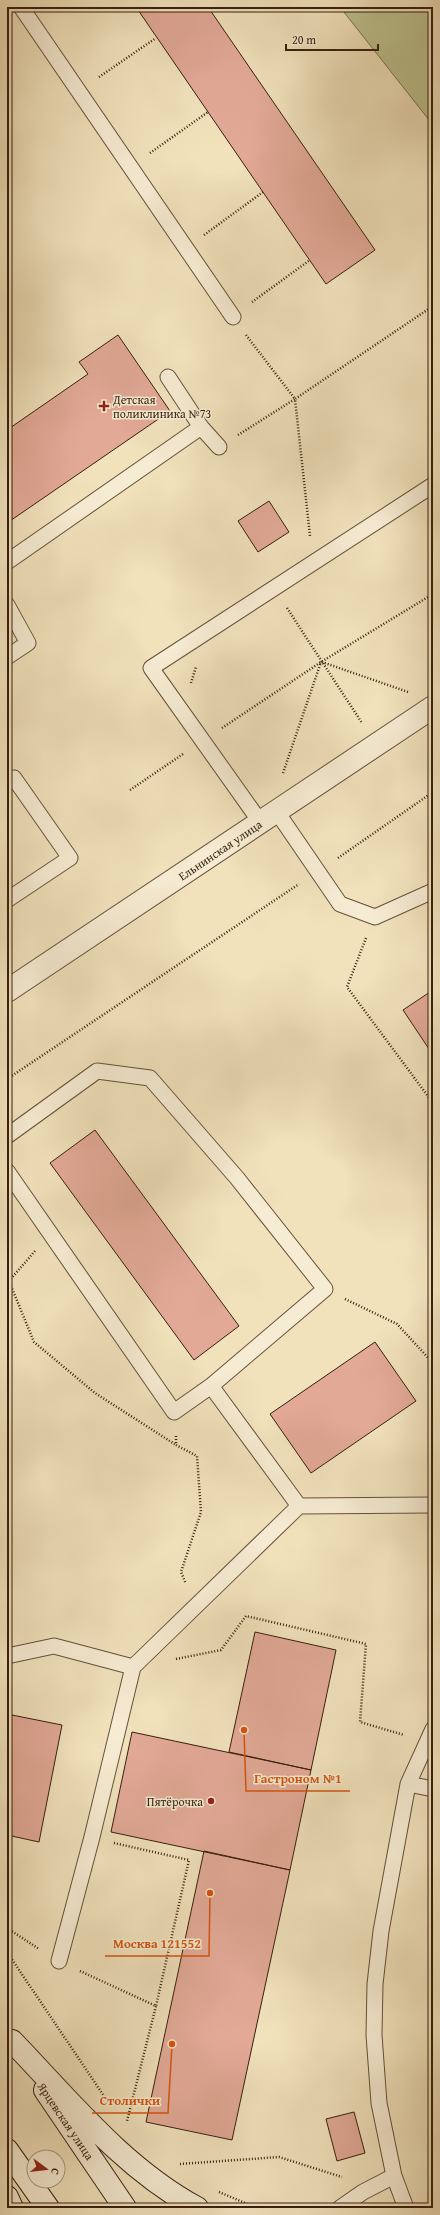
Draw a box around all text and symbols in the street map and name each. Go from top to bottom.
scale bar [286,26,378,52]
text: 20 m [292,31,316,48]
place label: Детская поликлиника №73 [112,391,211,422]
marker: Детская поликлиника №73 [98,400,110,412]
street label: Ельнинская улица [175,815,266,884]
callout: Гастроном №1 [246,1766,350,1791]
text: Гастроном №1 [254,1769,342,1788]
place label: Пятёрочка [147,1793,203,1810]
marker: Пятёрочка [206,1796,216,1806]
callout: Москва 121552 [105,1931,209,1956]
text: Москва 121552 [113,1934,201,1953]
street label: Ярцевская улица [33,2078,98,2163]
callout: Столички [92,2088,168,2113]
text: Столички [100,2091,160,2110]
north arrow [26,2149,66,2189]
text: С [47,2167,64,2177]

